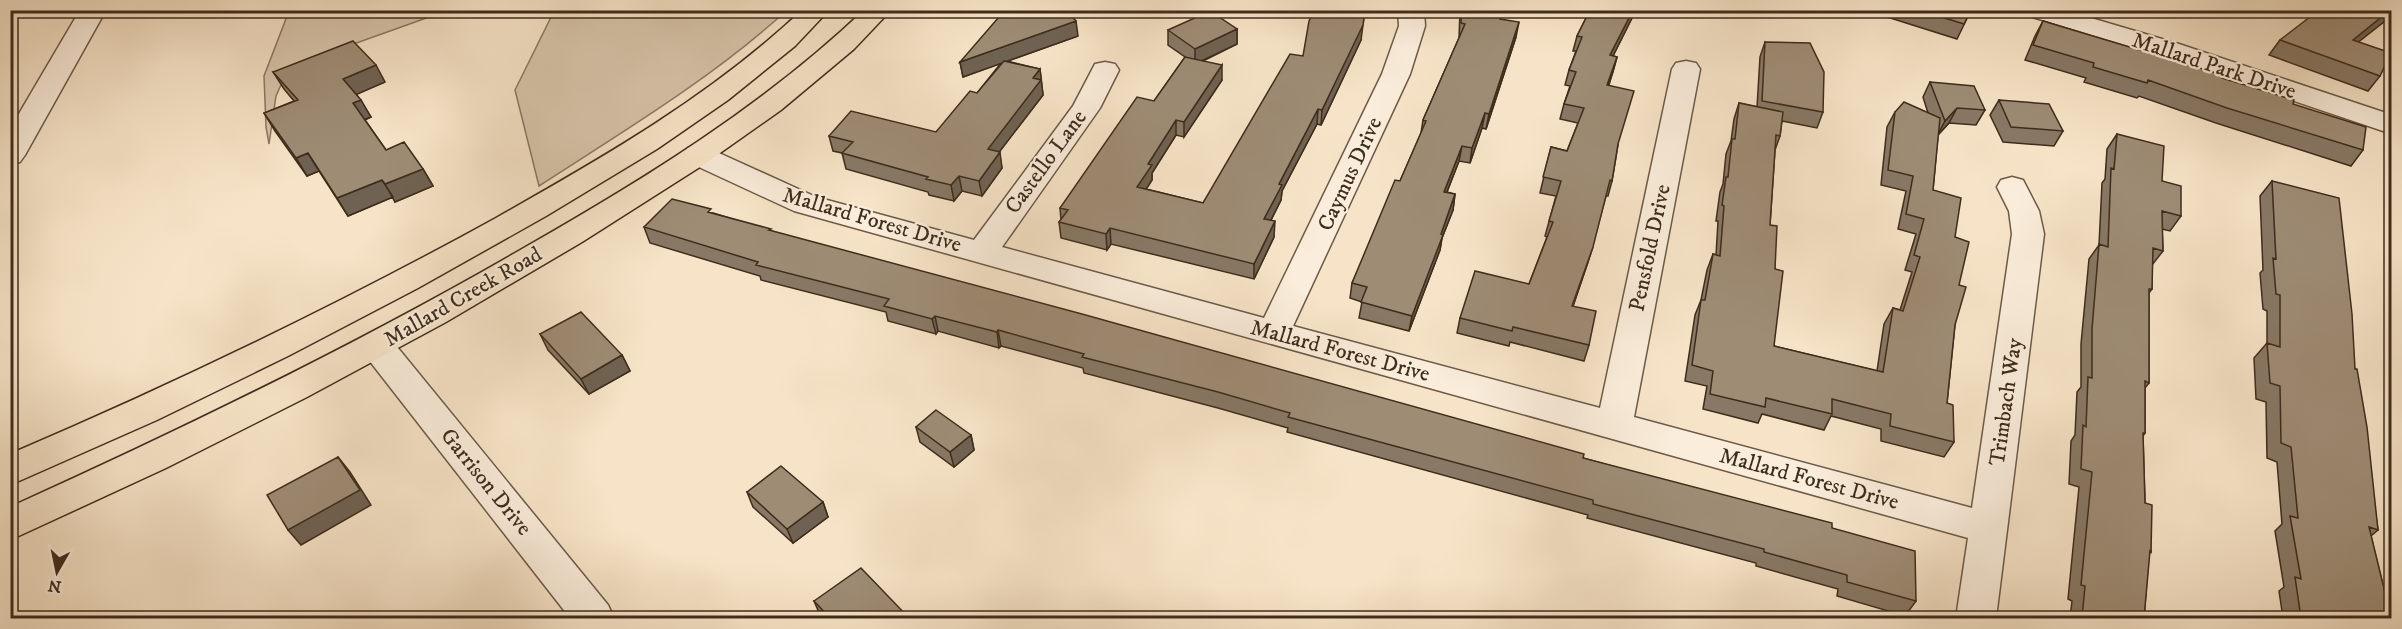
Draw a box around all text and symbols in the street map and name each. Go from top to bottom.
street label: Mallard Park Drive [2129,27,2299,105]
street label: Castello Lane [999,105,1093,219]
street label: Caymus Drive [1312,113,1388,235]
street label: Mallard Forest Drive [780,182,964,258]
street label: Pensfold Drive [1623,182,1677,314]
street label: Mallard Creek Road [379,241,547,353]
street label: Mallard Forest Drive [1247,314,1433,388]
street label: Trimbach Way [1984,336,2028,468]
street label: Garrison Drive [435,423,537,541]
street label: Mallard Forest Drive [1716,442,1902,516]
north arrow [27,542,87,602]
text: N [47,575,63,597]

